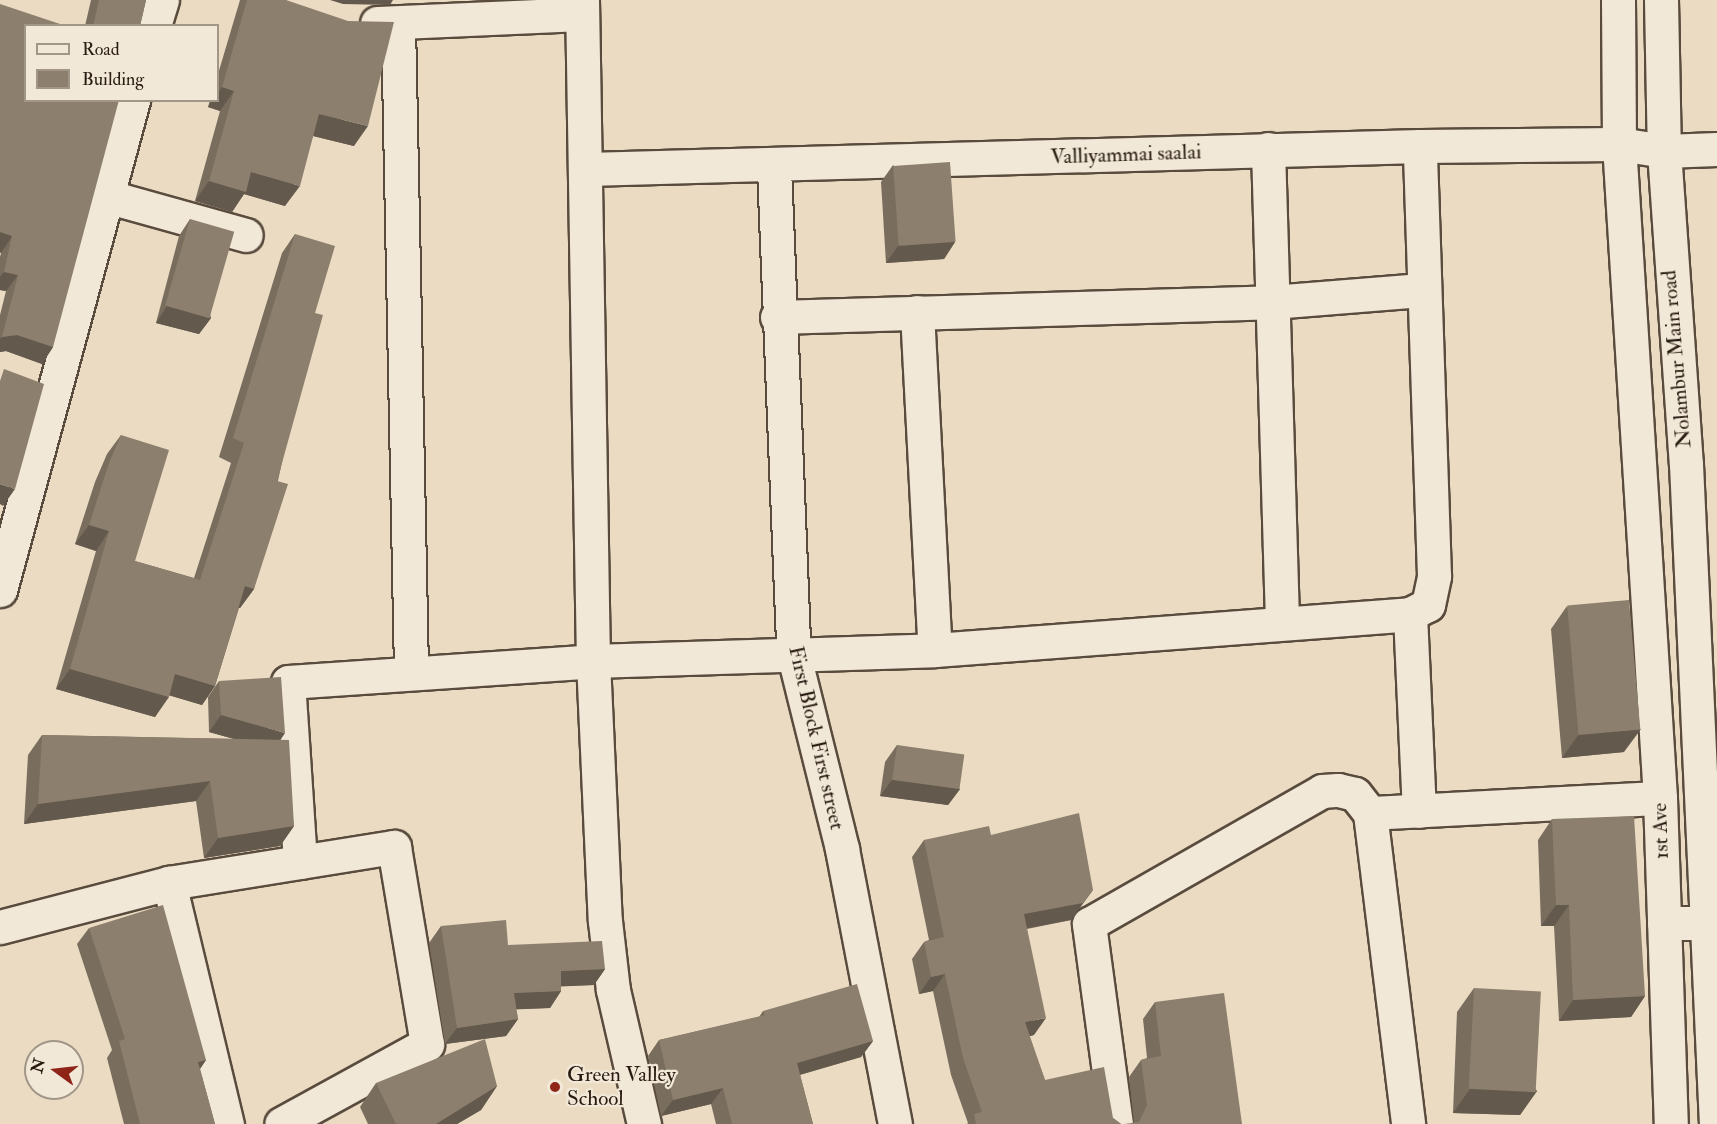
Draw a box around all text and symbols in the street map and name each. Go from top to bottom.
legend [24,24,219,102]
text: Road [82,38,120,61]
text: Building [82,68,144,91]
street label: Valliyammai saalai [1050,140,1202,170]
street label: Nolambur Main road [1657,269,1697,449]
street label: First Block First street [783,644,849,832]
street label: 1st Ave [1647,802,1675,860]
north arrow [24,1040,84,1100]
text: N [27,1056,50,1075]
place label: Green Valley School [567,1062,676,1112]
marker: Green Valley School [548,1080,562,1094]

